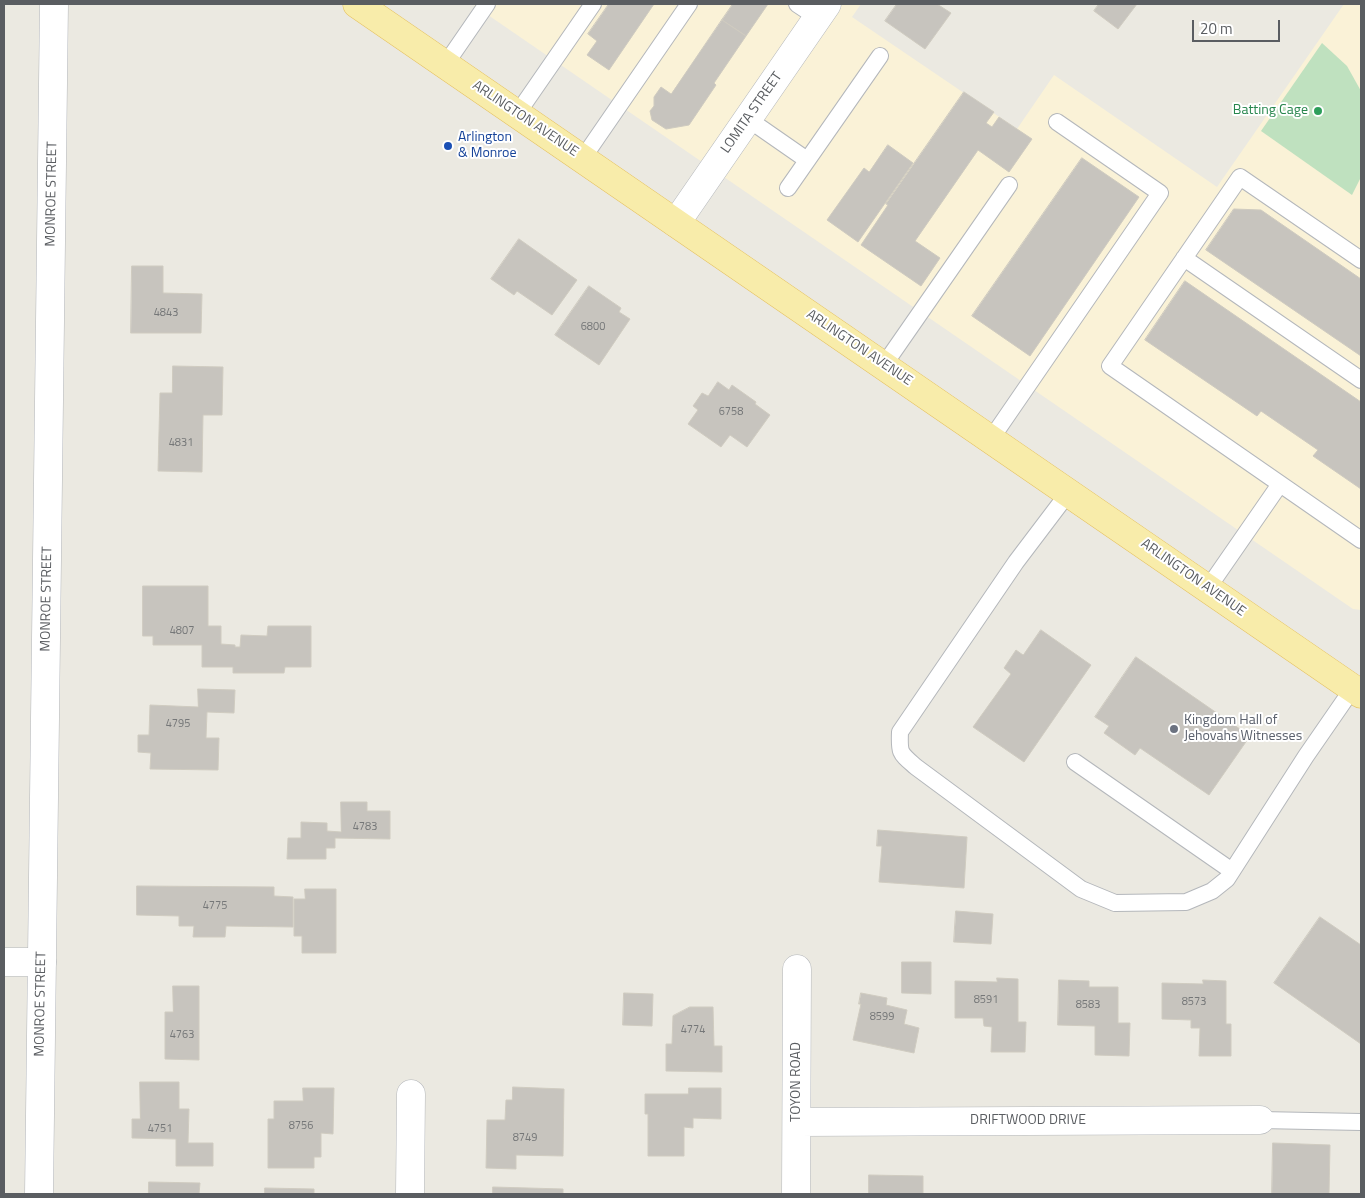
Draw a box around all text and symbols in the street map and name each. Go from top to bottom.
scale bar [1195,10,1282,42]
text: 20 m [1200,17,1233,40]
street label: LOMITA STREET [718,69,786,157]
street label: ARLINGTON AVENUE [469,77,581,161]
place label: Batting Cage [1233,103,1308,119]
marker: Batting Cage [1312,105,1324,117]
place label: Arlington & Monroe [458,130,516,162]
marker: Arlington & Monroe [442,140,454,152]
street label: MONROE STREET [43,141,61,247]
house number: 4843 [154,306,178,320]
street label: ARLINGTON AVENUE [803,306,915,390]
house number: 6800 [581,320,605,334]
house number: 6758 [719,405,743,419]
house number: 4831 [169,436,193,450]
street label: ARLINGTON AVENUE [1137,536,1249,620]
street label: MONROE STREET [38,546,56,652]
house number: 4807 [170,624,194,638]
place label: Kingdom Hall of Jehovahs Witnesses [1184,713,1302,746]
house number: 4795 [166,717,190,731]
marker: Kingdom Hall of Jehovahs Witnesses [1168,723,1180,735]
house number: 4783 [353,820,377,834]
house number: 4775 [203,899,227,913]
street label: MONROE STREET [32,951,50,1057]
house number: 8591 [974,993,998,1007]
house number: 8573 [1182,995,1206,1009]
house number: 8583 [1076,998,1100,1012]
house number: 8599 [870,1010,894,1024]
house number: 4774 [681,1023,705,1037]
house number: 4763 [170,1028,194,1042]
street label: TOYON ROAD [789,1042,805,1122]
street label: DRIFTWOOD DRIVE [970,1113,1086,1129]
house number: 8756 [289,1119,313,1133]
house number: 4751 [148,1122,172,1136]
house number: 8749 [513,1131,537,1145]

